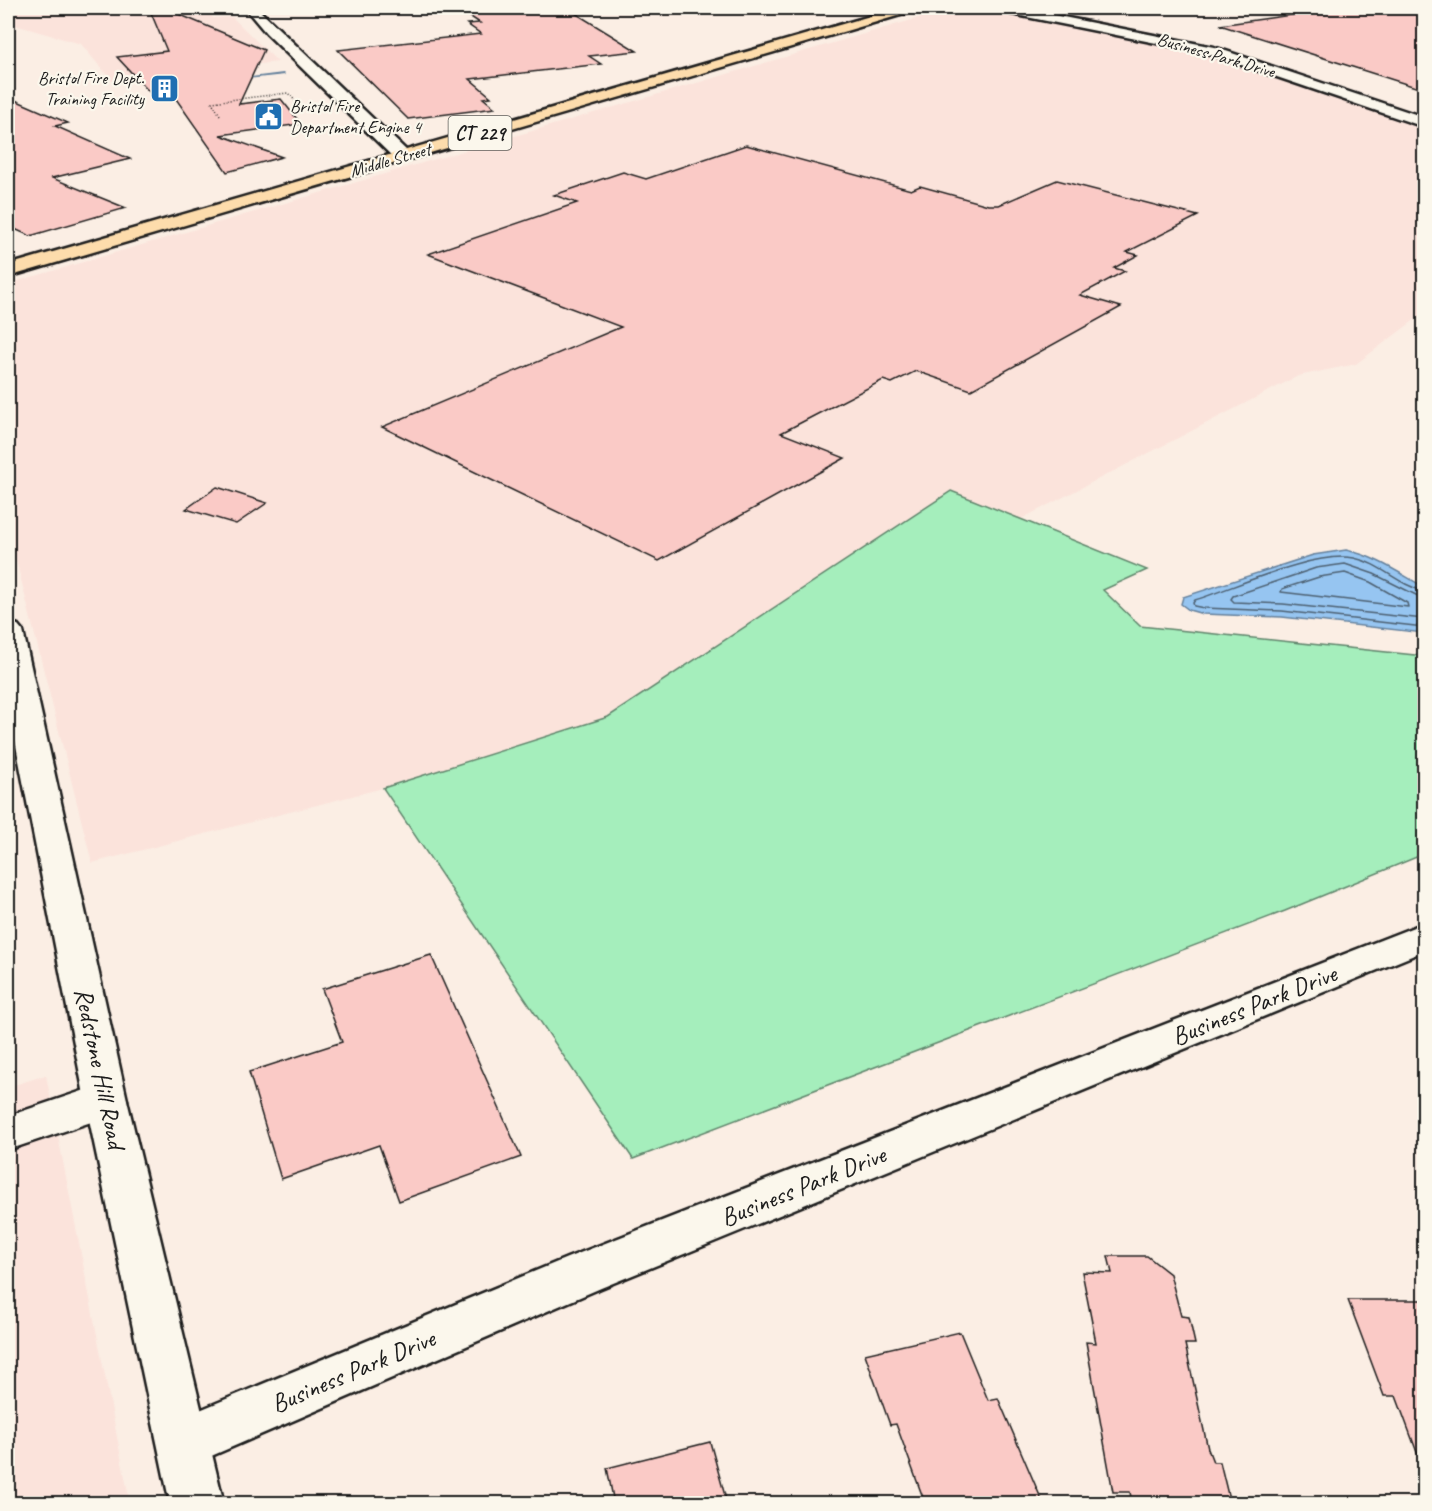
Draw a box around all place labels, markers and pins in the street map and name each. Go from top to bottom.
place label: Bristol Fire Dept. Training Facility [38,67,146,110]
building icon: Bristol Fire Dept. Training Facility [149,72,181,104]
place label: Bristol Fire Department Engine 4 [290,95,423,138]
public building icon: Bristol Fire Department Engine 4 [253,100,285,132]

